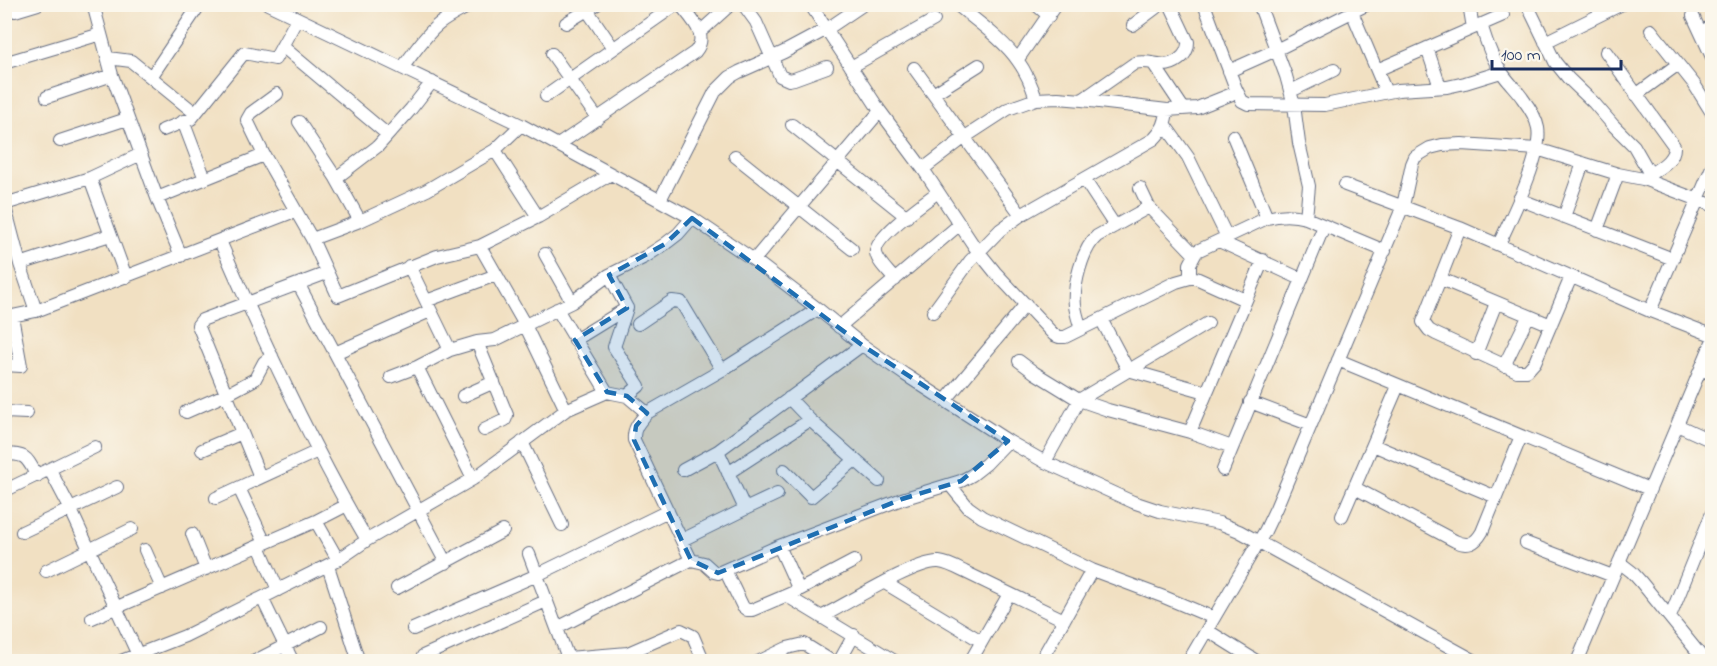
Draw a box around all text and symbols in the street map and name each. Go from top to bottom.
scale bar [1492,33,1621,71]
text: 100 m [1501,43,1541,69]

